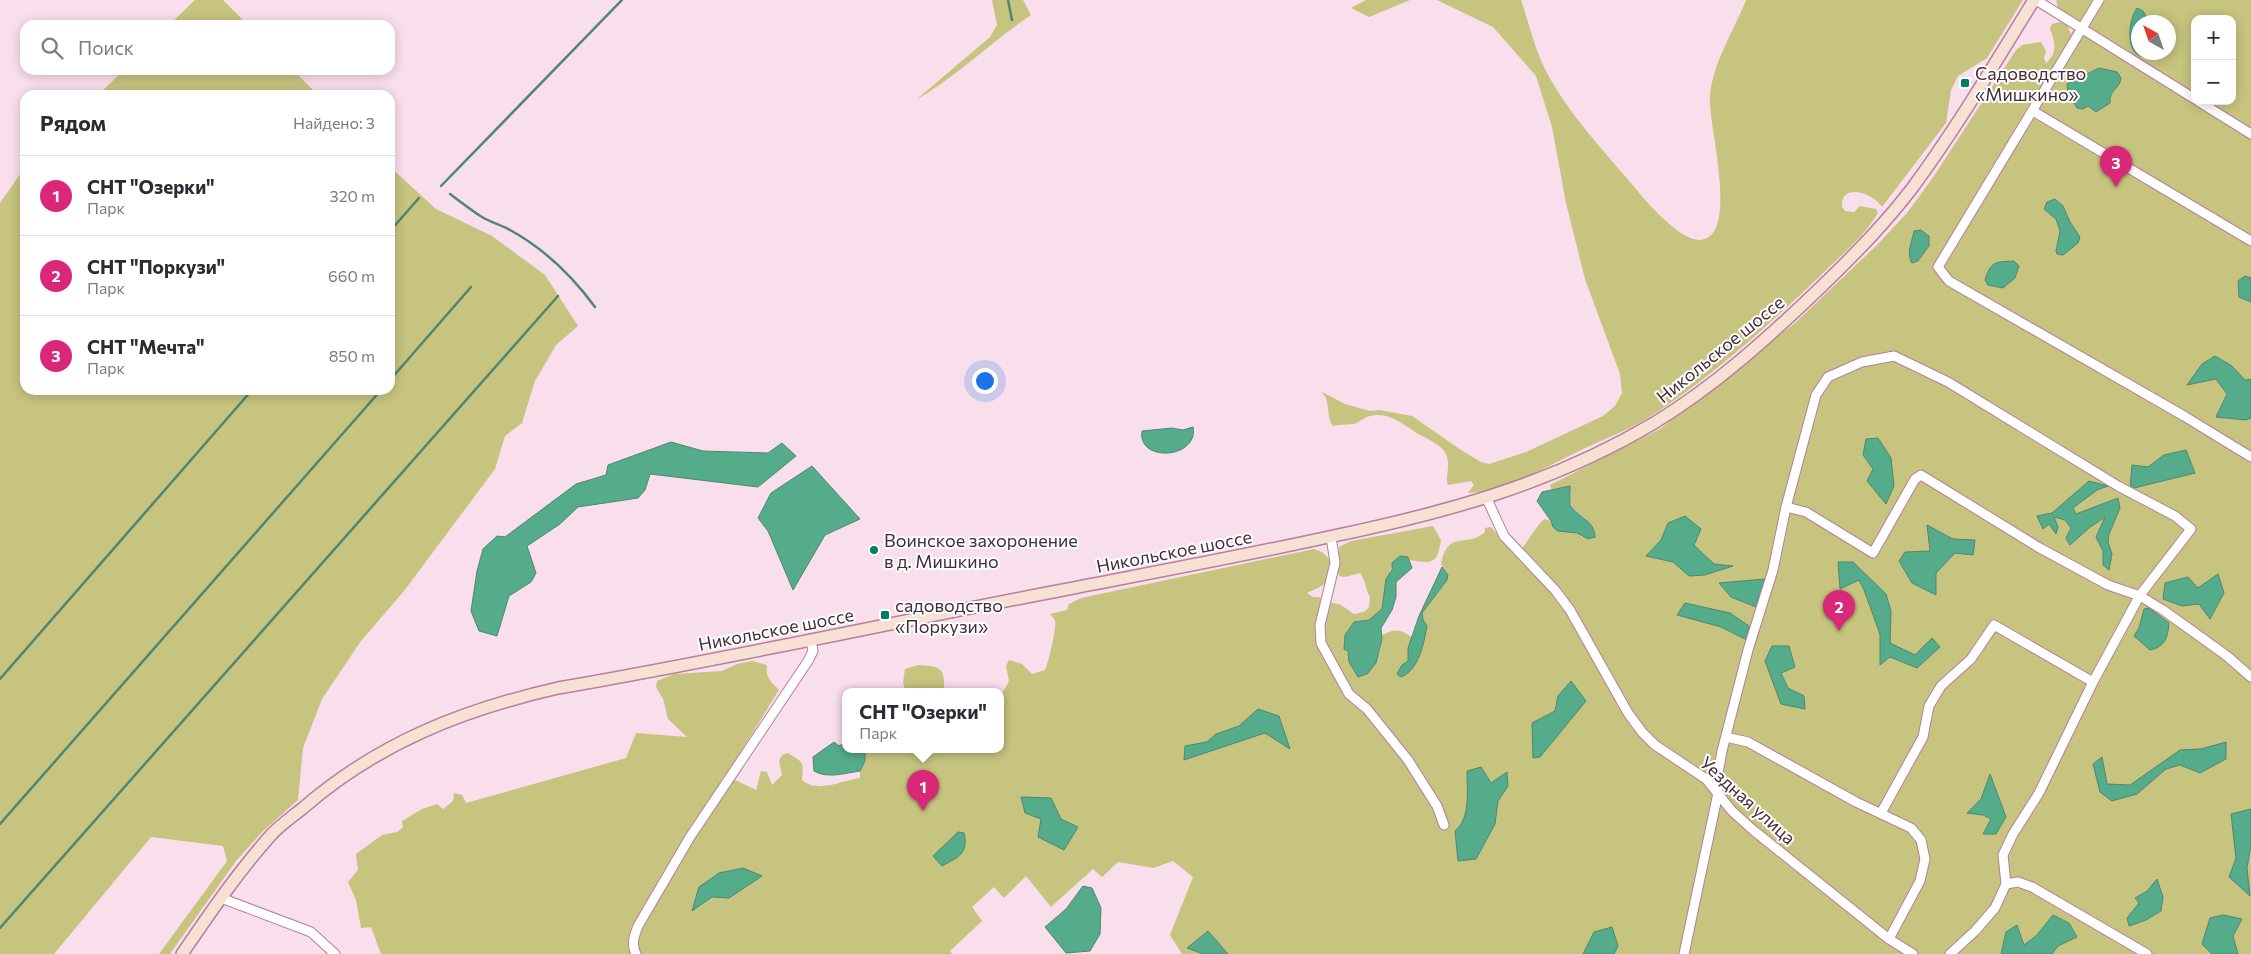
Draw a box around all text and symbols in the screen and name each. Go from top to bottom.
north arrow [2131,15,2176,60]
map controls [2191,15,2236,105]
button: + [2191,15,2236,60]
search box [20,20,395,75]
icon: search [38,34,66,62]
text: Поиск [78,36,134,59]
button: − [2191,60,2236,105]
place label: Садоводство «Мишкино» [1975,62,2086,105]
marker: Садоводство «Мишкино» [1959,77,1971,89]
text: Рядом [40,110,106,135]
text: Найдено: 3 [293,113,375,132]
pin: 3 [2100,146,2132,187]
text: СНТ "Озерки" [87,175,215,198]
text: 1 [52,186,60,205]
text: 320 m [330,186,375,205]
text: Парк [87,198,125,217]
text: СНТ "Поркузи" [87,255,225,278]
text: 2 [51,266,61,285]
text: 660 m [328,266,375,285]
text: Парк [87,278,125,297]
street label: Никольское шоссе [1652,291,1788,407]
text: СНТ "Мечта" [87,335,204,358]
text: 3 [51,346,61,365]
text: 850 m [329,346,375,365]
text: Парк [87,358,125,377]
your location [972,368,998,394]
street label: Никольское шоссе [1094,525,1254,577]
place label: Воинское захоронение в д. Мишкино [884,529,1078,572]
marker: Воинское захоронение в д. Мишкино [868,544,880,556]
pin: 2 [1823,590,1855,631]
place label: садоводство «Поркузи» [895,594,1003,637]
street label: Никольское шоссе [696,603,856,655]
marker: садоводство «Поркузи» [879,609,891,621]
popup [842,688,1004,753]
text: СНТ "Озерки" [859,700,987,723]
text: Парк [859,723,897,742]
street label: Уездная улица [1696,751,1800,849]
pin: 1 [907,770,939,811]

